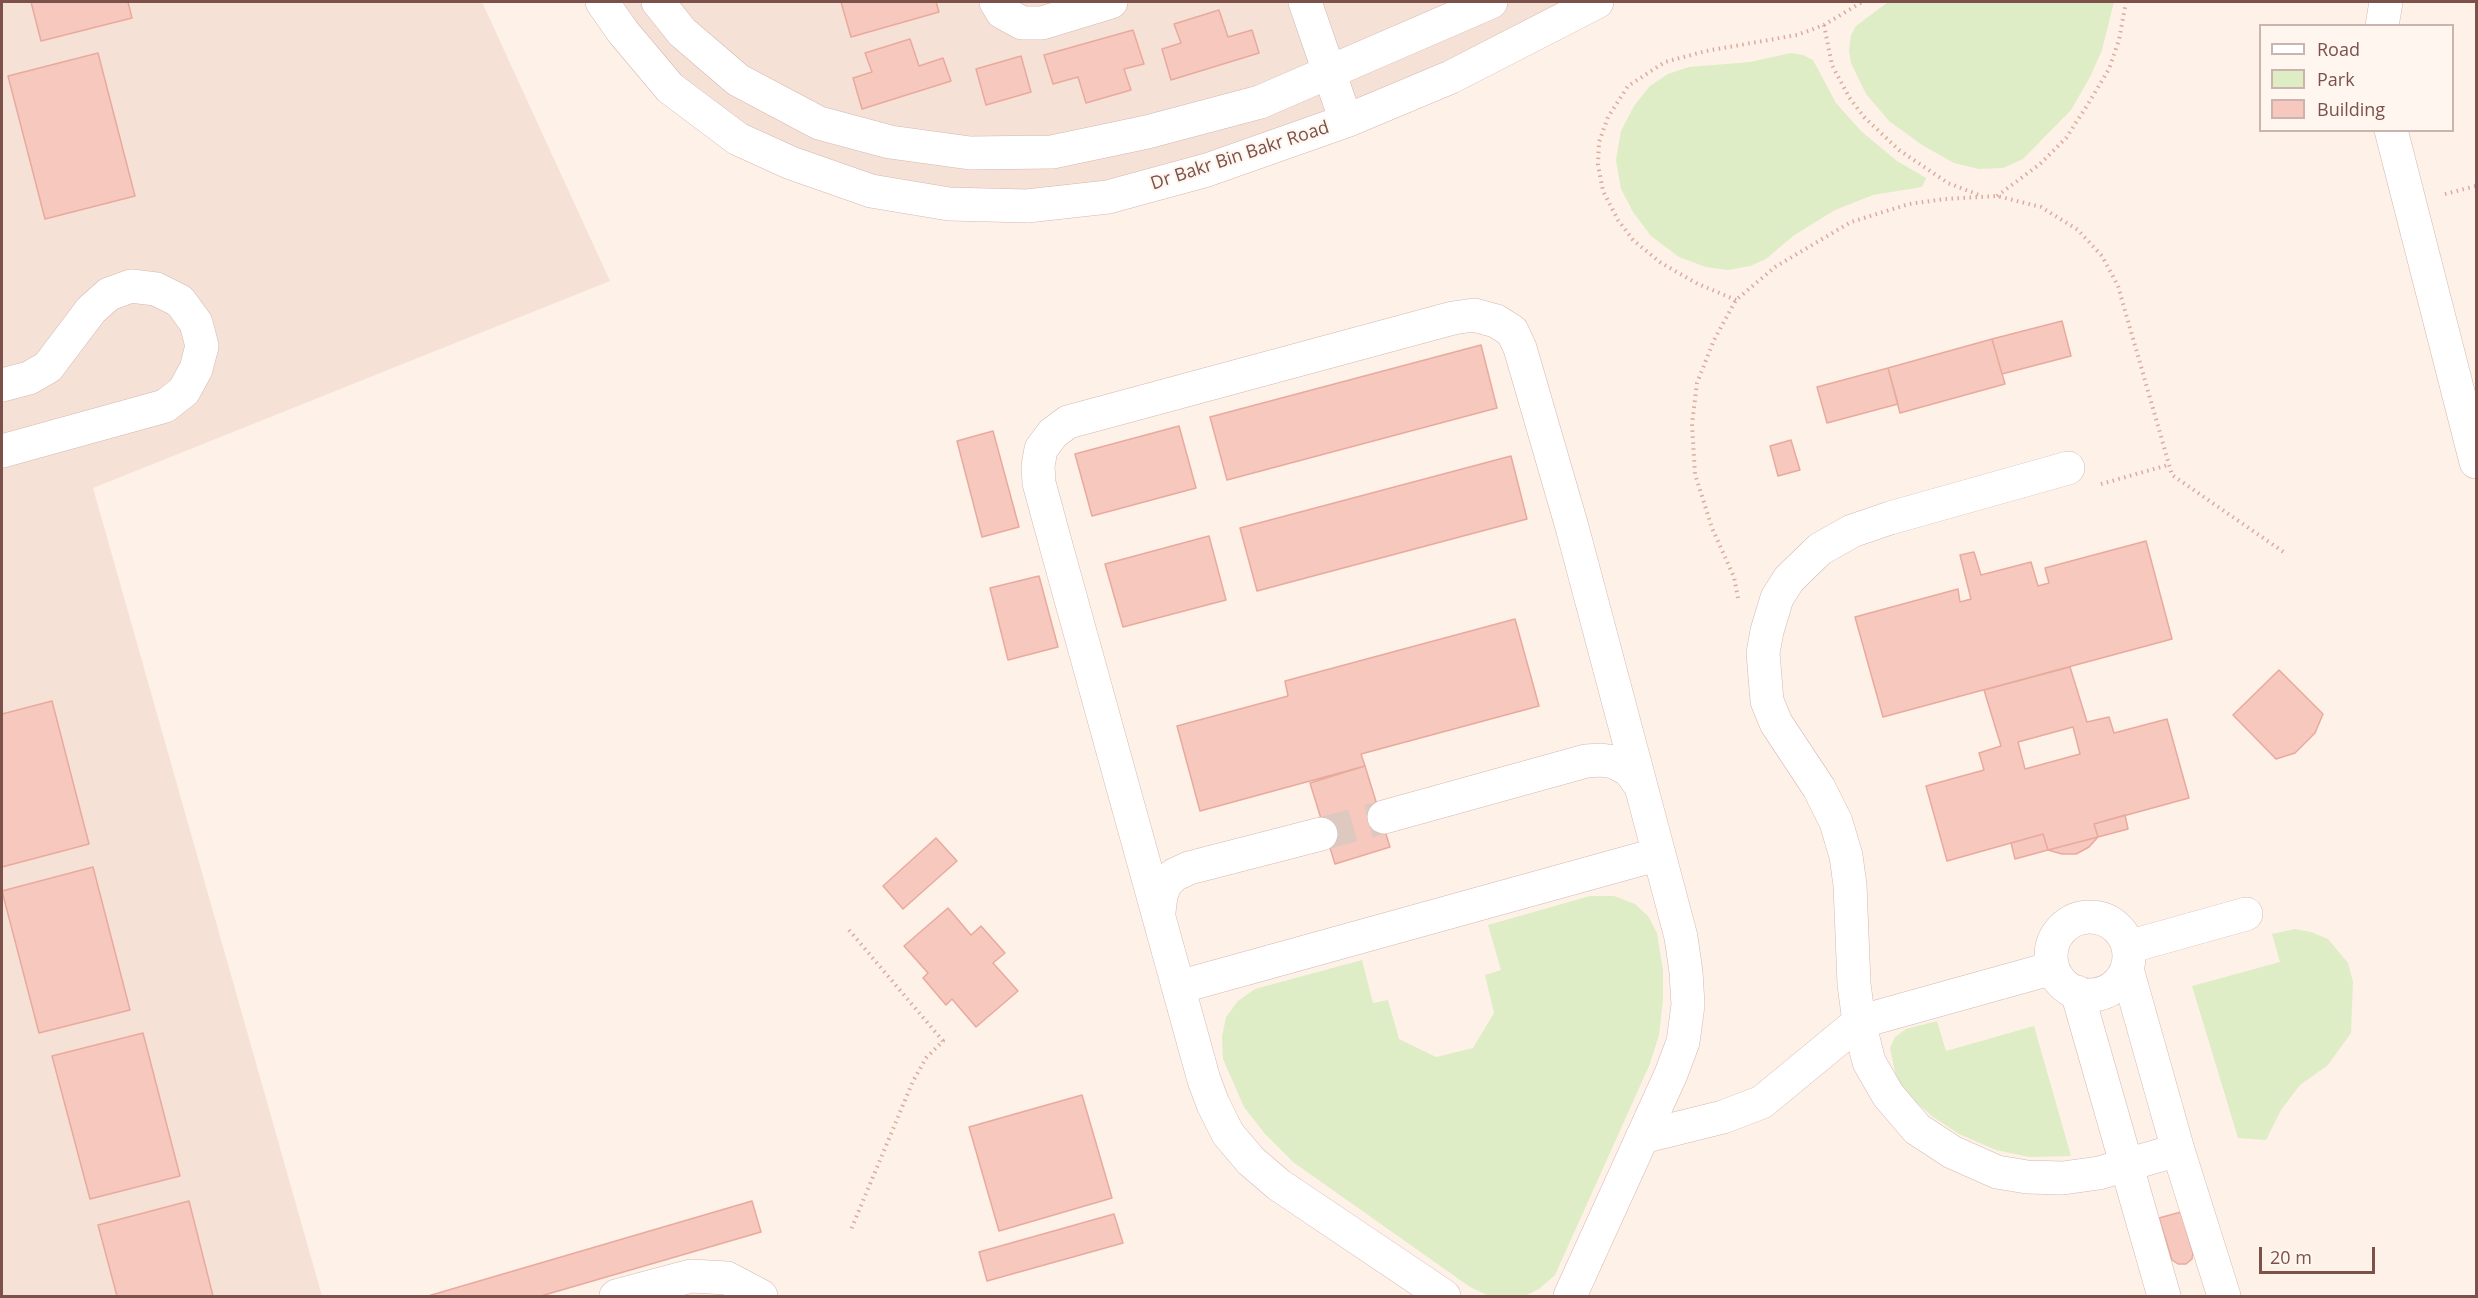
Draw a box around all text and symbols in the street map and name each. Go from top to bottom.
legend [2259,24,2454,132]
text: Road [2317,37,2360,61]
text: Park [2317,67,2355,91]
text: Building [2317,97,2385,121]
street label: Dr Bakr Bin Bakr Road [1148,117,1332,195]
scale bar [2262,1235,2378,1273]
text: 20 m [2270,1245,2312,1269]

